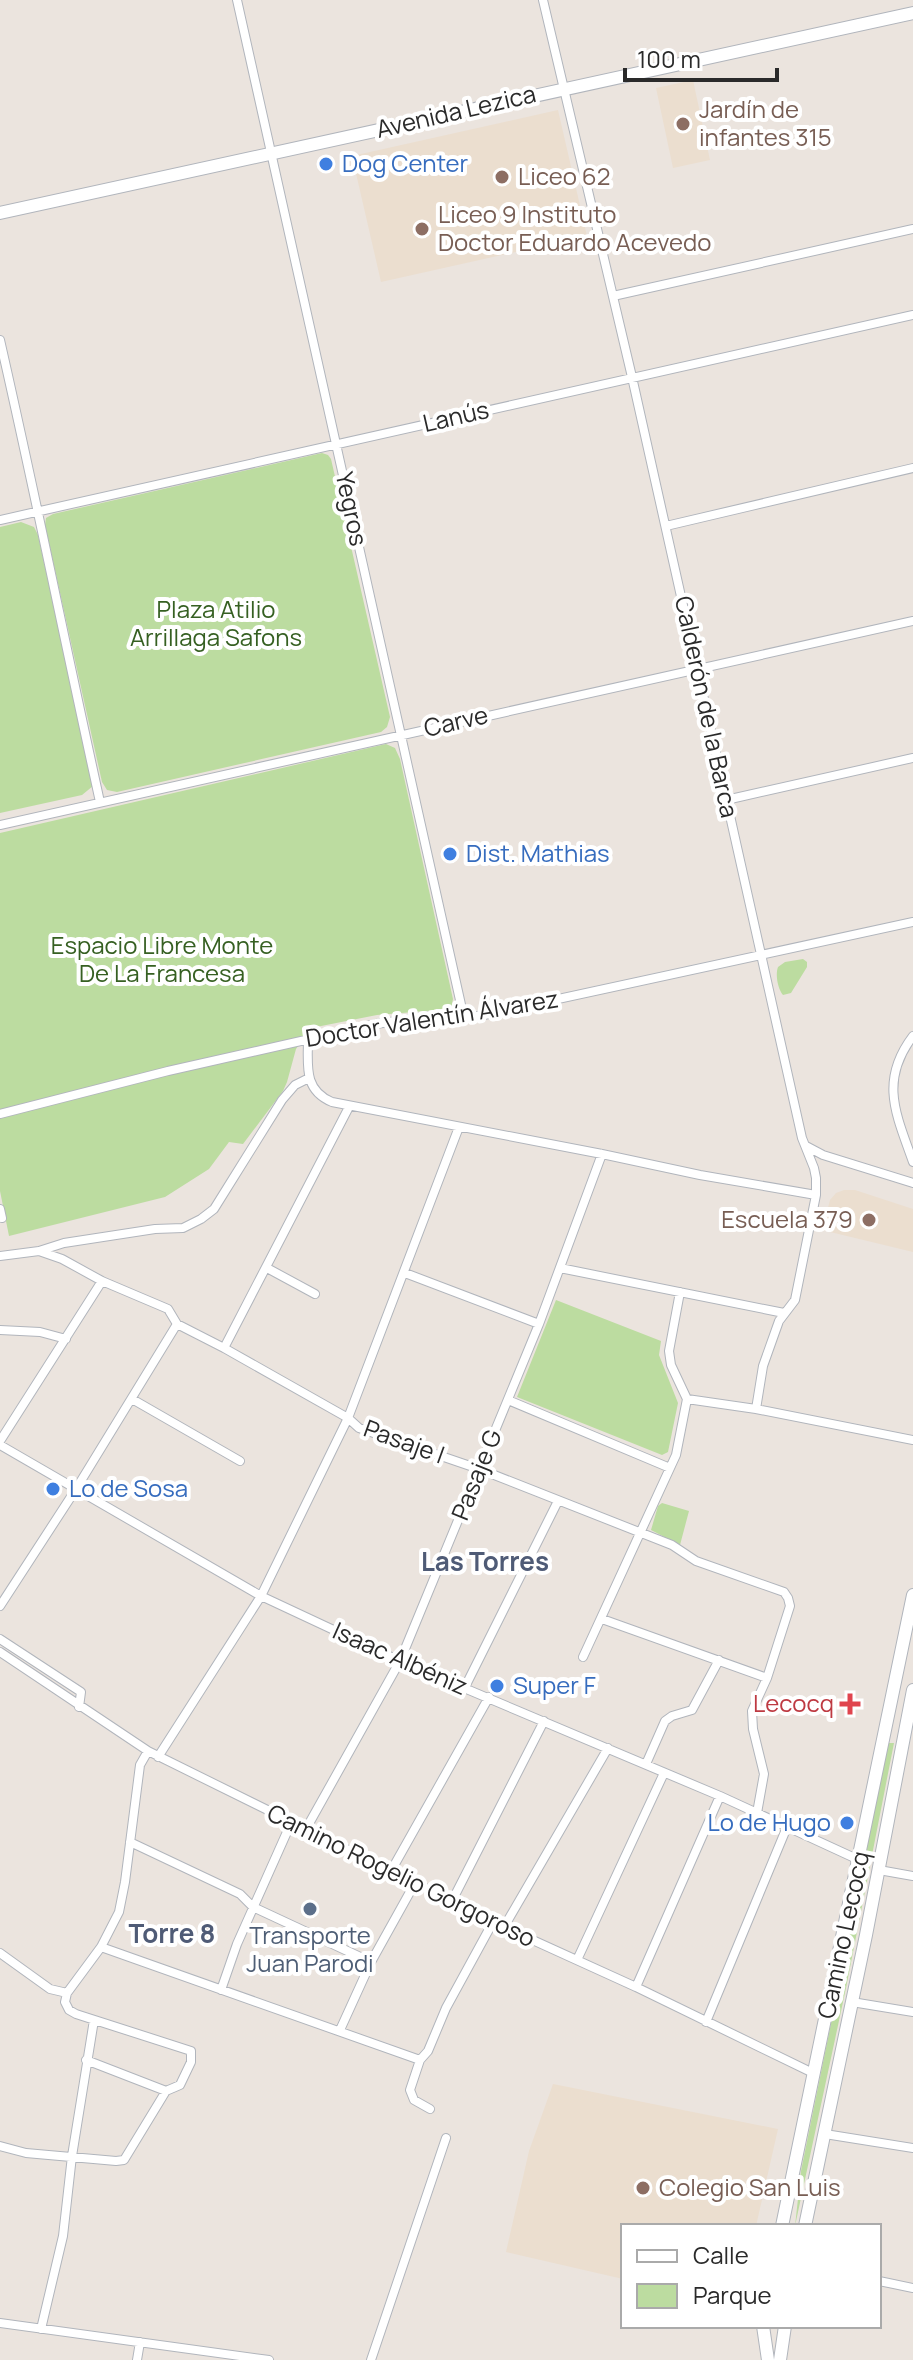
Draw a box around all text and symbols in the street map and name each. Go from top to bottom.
scale bar [625,32,777,82]
text: 100 m [637,42,701,75]
street label: Avenida Lezica [373,76,539,145]
place label: Jardín de infantes 315 [699,92,832,153]
marker: Jardín de infantes 315 [674,115,692,133]
place label: Dog Center [342,146,469,179]
marker: Dog Center [317,155,335,173]
place label: Liceo 62 [518,159,610,192]
marker: Liceo 62 [493,168,511,186]
place label: Liceo 9 Instituto Doctor Eduardo Acevedo [438,197,711,258]
marker: Liceo 9 Instituto Doctor Eduardo Acevedo [413,220,431,238]
street label: Lanús [419,392,492,439]
street label: Yegros [329,469,376,549]
park label: Plaza Atilio Arrillaga Safons [130,592,302,653]
street label: Calderón de la Barca [668,593,747,821]
street label: Carve [420,697,491,744]
place label: Dist. Mathias [466,836,610,869]
marker: Dist. Mathias [441,845,459,863]
park label: Espacio Libre Monte De La Francesa [51,928,273,989]
street label: Doctor Valentín Álvarez [303,981,561,1054]
place label: Escuela 379 [721,1202,853,1235]
marker: Escuela 379 [860,1211,878,1229]
street label: Pasaje I [360,1411,449,1470]
street label: Pasaje G [443,1424,509,1525]
place label: Lo de Sosa [69,1471,188,1504]
marker: Lo de Sosa [44,1480,62,1498]
district label: Las Torres [421,1543,549,1579]
street label: Isaac Albéniz [328,1613,473,1702]
place label: Super F [513,1668,596,1701]
marker: Super F [488,1677,506,1695]
place label: Lecocq [753,1686,834,1719]
marker: Lecocq [841,1695,859,1713]
street label: Camino Rogelio Gorgoroso [262,1795,541,1954]
place label: Lo de Hugo [708,1805,831,1838]
marker: Lo de Hugo [838,1814,856,1832]
street label: Camino Lecocq [809,1848,876,2022]
marker: Transporte Juan Parodi [301,1900,319,1918]
district label: Torre 8 [128,1915,216,1951]
place label: Transporte Juan Parodi [246,1918,374,1979]
place label: Colegio San Luis [659,2170,841,2203]
marker: Colegio San Luis [634,2179,652,2197]
legend [621,2224,881,2328]
text: Calle [693,2238,749,2271]
text: Parque [693,2278,771,2311]

